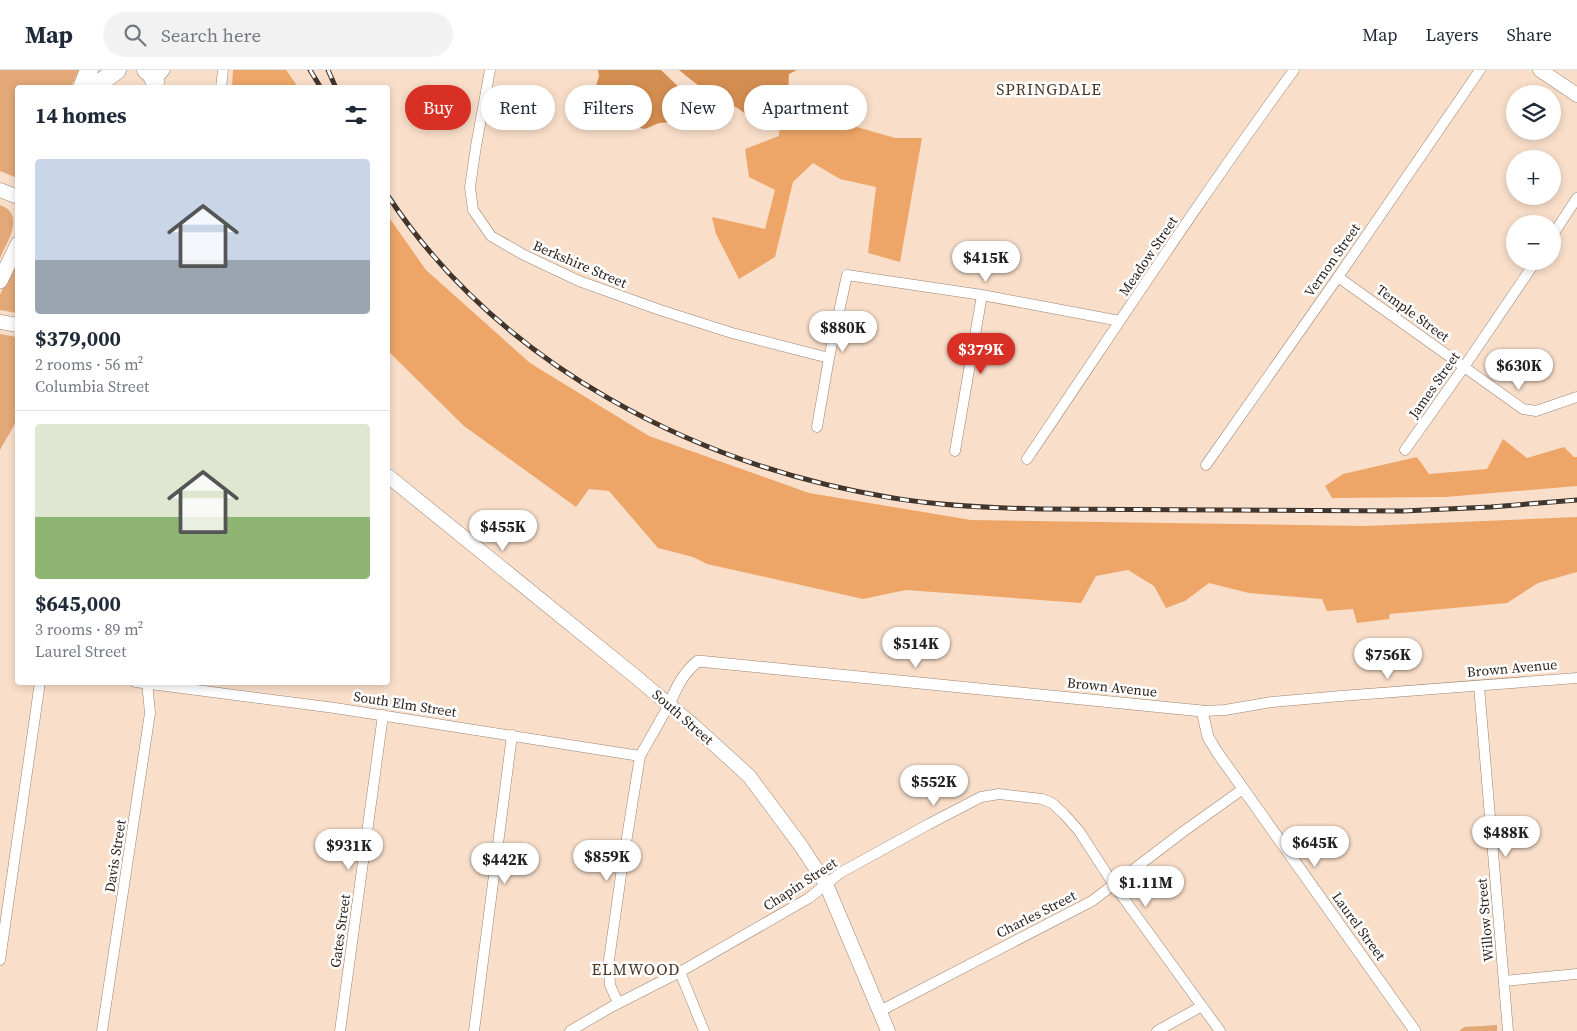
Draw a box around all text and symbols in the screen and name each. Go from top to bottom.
search box [103,12,453,57]
text: Map [25,18,73,51]
icon: search [121,21,149,49]
text: Search here [161,22,261,48]
text: Map [1362,22,1397,47]
text: Layers [1425,22,1478,47]
text: Share [1506,22,1552,47]
district label: SPRINGDALE [996,78,1102,100]
chip: Buy [405,85,471,130]
chip: Rent [481,85,555,130]
chip: Filters [565,85,652,130]
chip: New [662,85,734,130]
chip: Apartment [744,85,867,130]
map controls [1506,85,1561,270]
button: layers [1506,85,1561,140]
text: 14 homes [35,101,127,130]
icon: filters [342,101,370,129]
button: + [1506,150,1561,205]
icon: home [158,191,248,281]
street label: Meadow Street [1114,212,1182,300]
button: − [1506,215,1561,270]
street label: Vernon Street [1299,219,1365,301]
street label: Berkshire Street [530,235,630,293]
pin: $415K [951,240,1021,283]
text: $415K [963,246,1009,268]
street label: Temple Street [1372,280,1454,347]
pin: $880K [808,310,878,353]
text: $880K [820,316,866,338]
text: $379,000 [35,324,121,353]
pin: $379K [946,332,1016,375]
text: $379K [958,338,1004,360]
street label: James Street [1403,347,1465,423]
pin: $630K [1484,348,1554,391]
text: 2 rooms · 56 m² [35,353,143,375]
text: $630K [1496,354,1542,376]
text: Columbia Street [35,375,149,397]
icon: home [158,457,248,547]
pin: $455K [468,510,538,552]
text: $455K [480,515,526,537]
text: $645,000 [35,589,121,618]
text: 3 rooms · 89 m² [35,618,143,640]
pin: $514K [881,626,951,669]
text: $514K [893,632,939,654]
pin: $756K [1353,638,1423,680]
text: Laurel Street [35,640,126,662]
text: $756K [1365,643,1411,665]
street label: Brown Avenue [1466,654,1558,682]
street label: Brown Avenue [1066,672,1158,702]
street label: South Street [648,685,718,750]
street label: South Elm Street [352,686,458,722]
pin: $552K [899,764,969,807]
text: $552K [911,770,957,792]
pin: $488K [1471,816,1541,858]
street label: Davis Street [99,818,131,894]
text: $488K [1483,821,1529,843]
pin: $645K [1280,826,1350,868]
pin: $931K [314,828,384,871]
text: $645K [1292,831,1338,853]
text: $931K [326,834,372,856]
pin: $859K [572,840,642,882]
pin: $442K [470,842,540,885]
text: $859K [584,845,630,867]
text: $442K [482,848,528,870]
street label: Chapin Street [759,852,841,915]
pin: $1.11M [1105,866,1187,908]
text: $1.11M [1119,871,1173,893]
street label: Willow Street [1471,877,1499,962]
street label: Charles Street [993,885,1080,943]
street label: Laurel Street [1327,888,1391,965]
street label: Gates Street [325,893,355,969]
district label: ELMWOOD [592,958,680,980]

